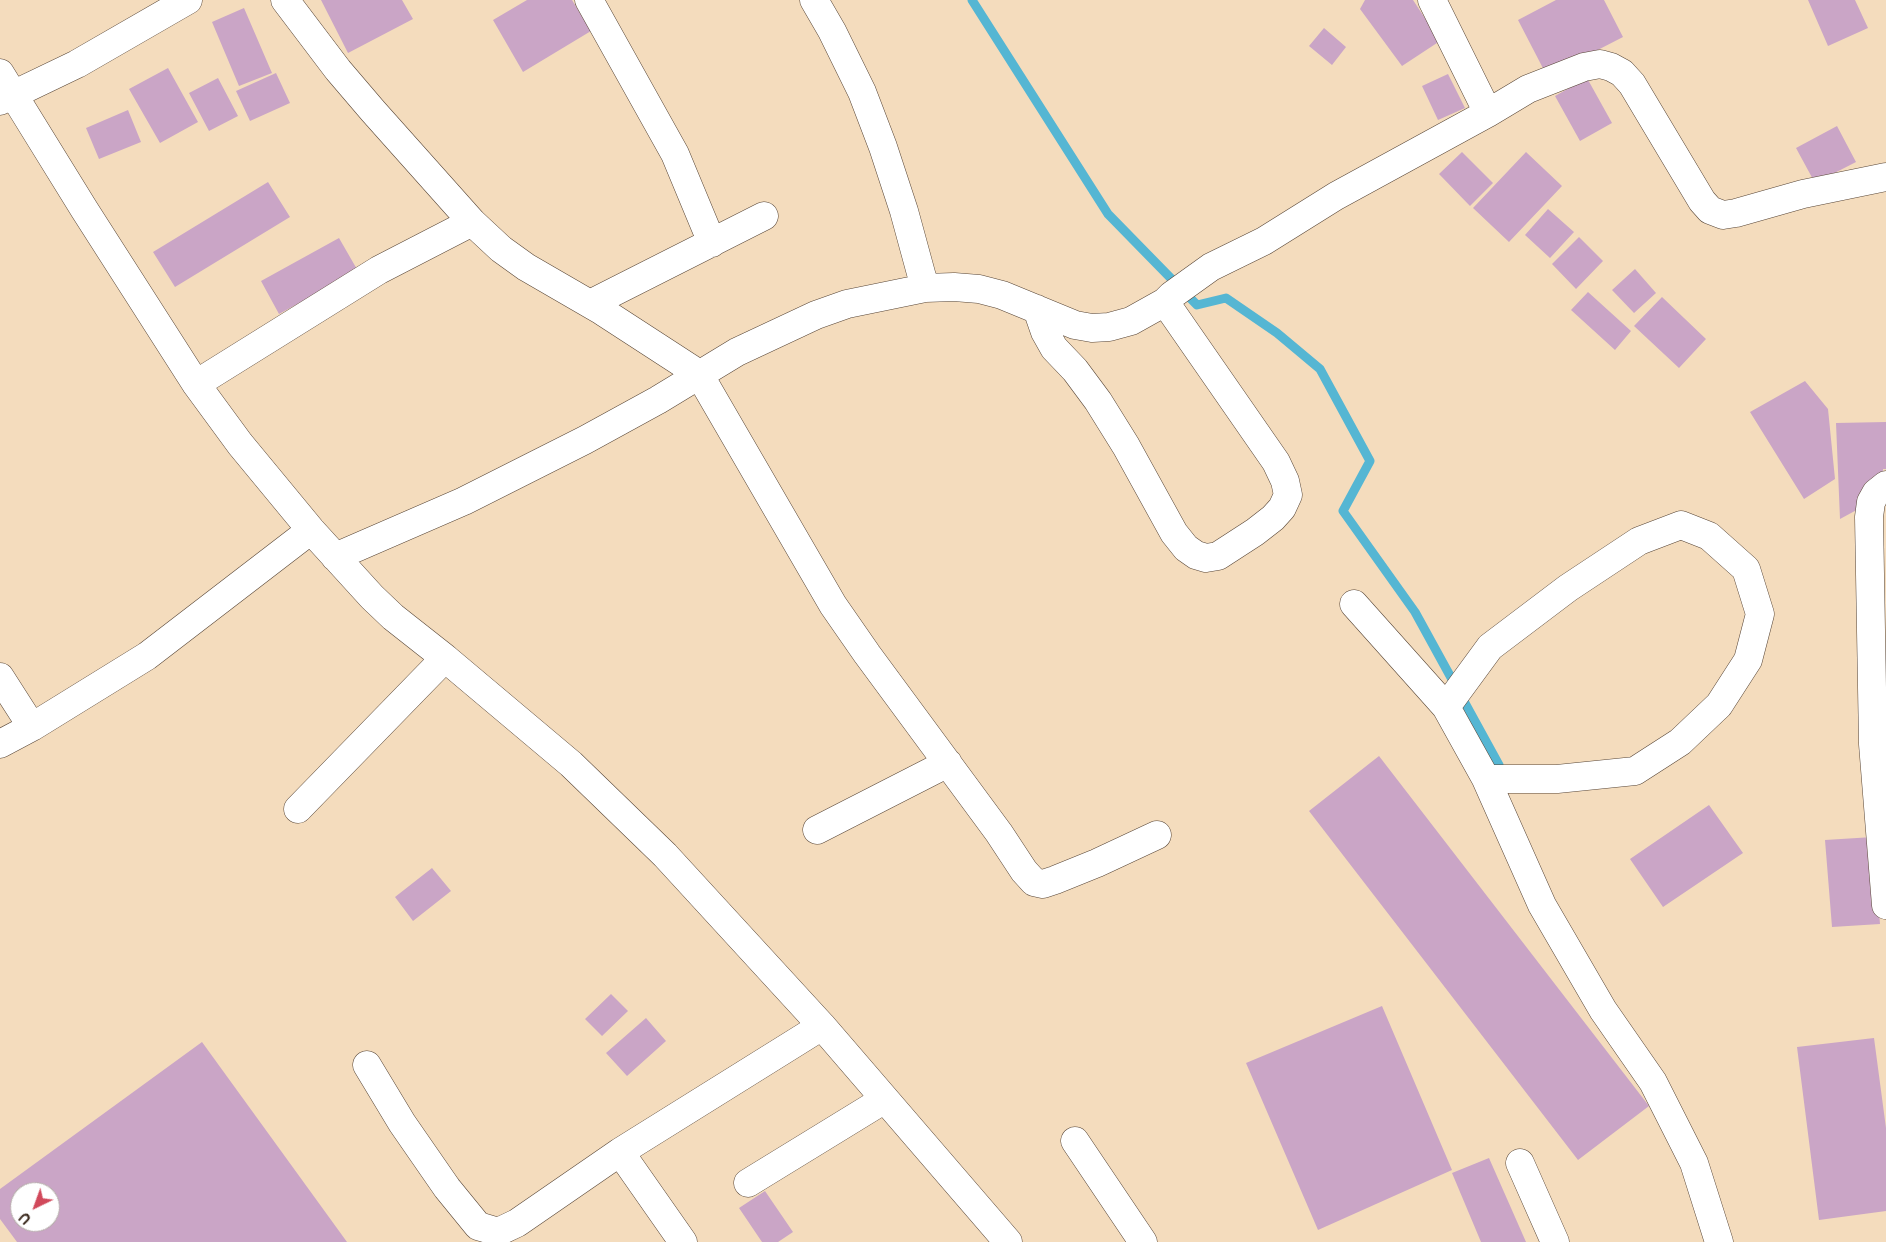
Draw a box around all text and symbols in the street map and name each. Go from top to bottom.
north arrow [10,1182,60,1232]
text: U [16,1208,35,1227]

